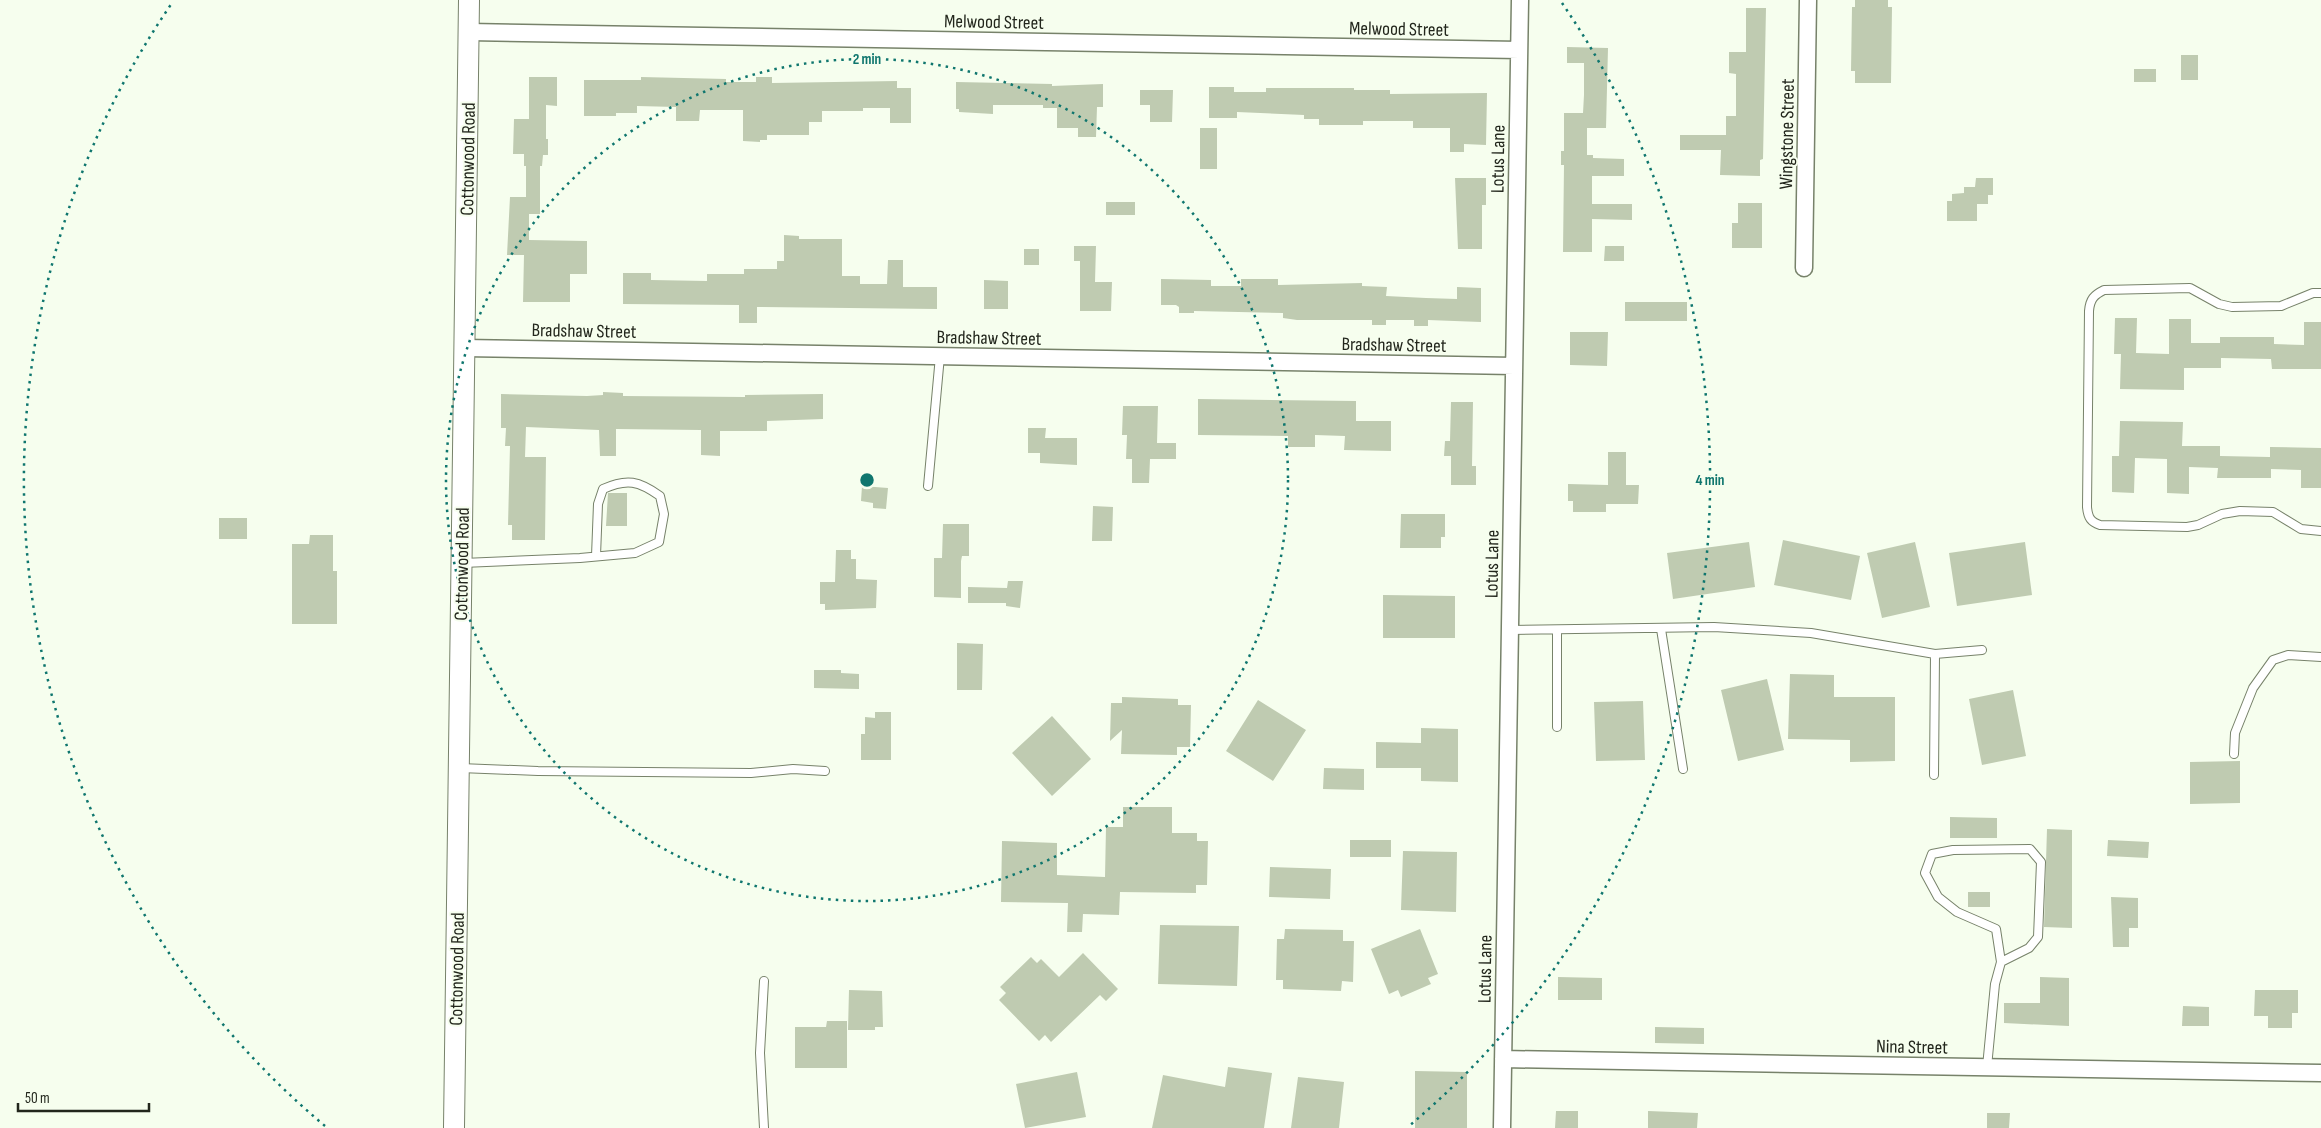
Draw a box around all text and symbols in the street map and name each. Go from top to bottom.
street label: Melwood Street [944,10,1044,35]
street label: Melwood Street [1349,17,1449,42]
text: 2 min [853,50,881,69]
street label: Wingstone Street [1775,78,1800,190]
street label: Cottonwood Road [456,102,481,216]
street label: Lotus Lane [1486,125,1511,193]
street label: Bradshaw Street [531,319,637,344]
street label: Bradshaw Street [936,326,1042,351]
street label: Bradshaw Street [1341,333,1447,358]
centre of rings [858,471,876,489]
text: 4 min [1696,471,1724,490]
street label: Cottonwood Road [450,507,475,621]
street label: Lotus Lane [1480,530,1505,598]
street label: Cottonwood Road [445,912,470,1026]
street label: Lotus Lane [1473,935,1498,1003]
street label: Nina Street [1876,1035,1948,1060]
scale bar [18,1080,149,1112]
text: 50 m [25,1089,50,1108]

